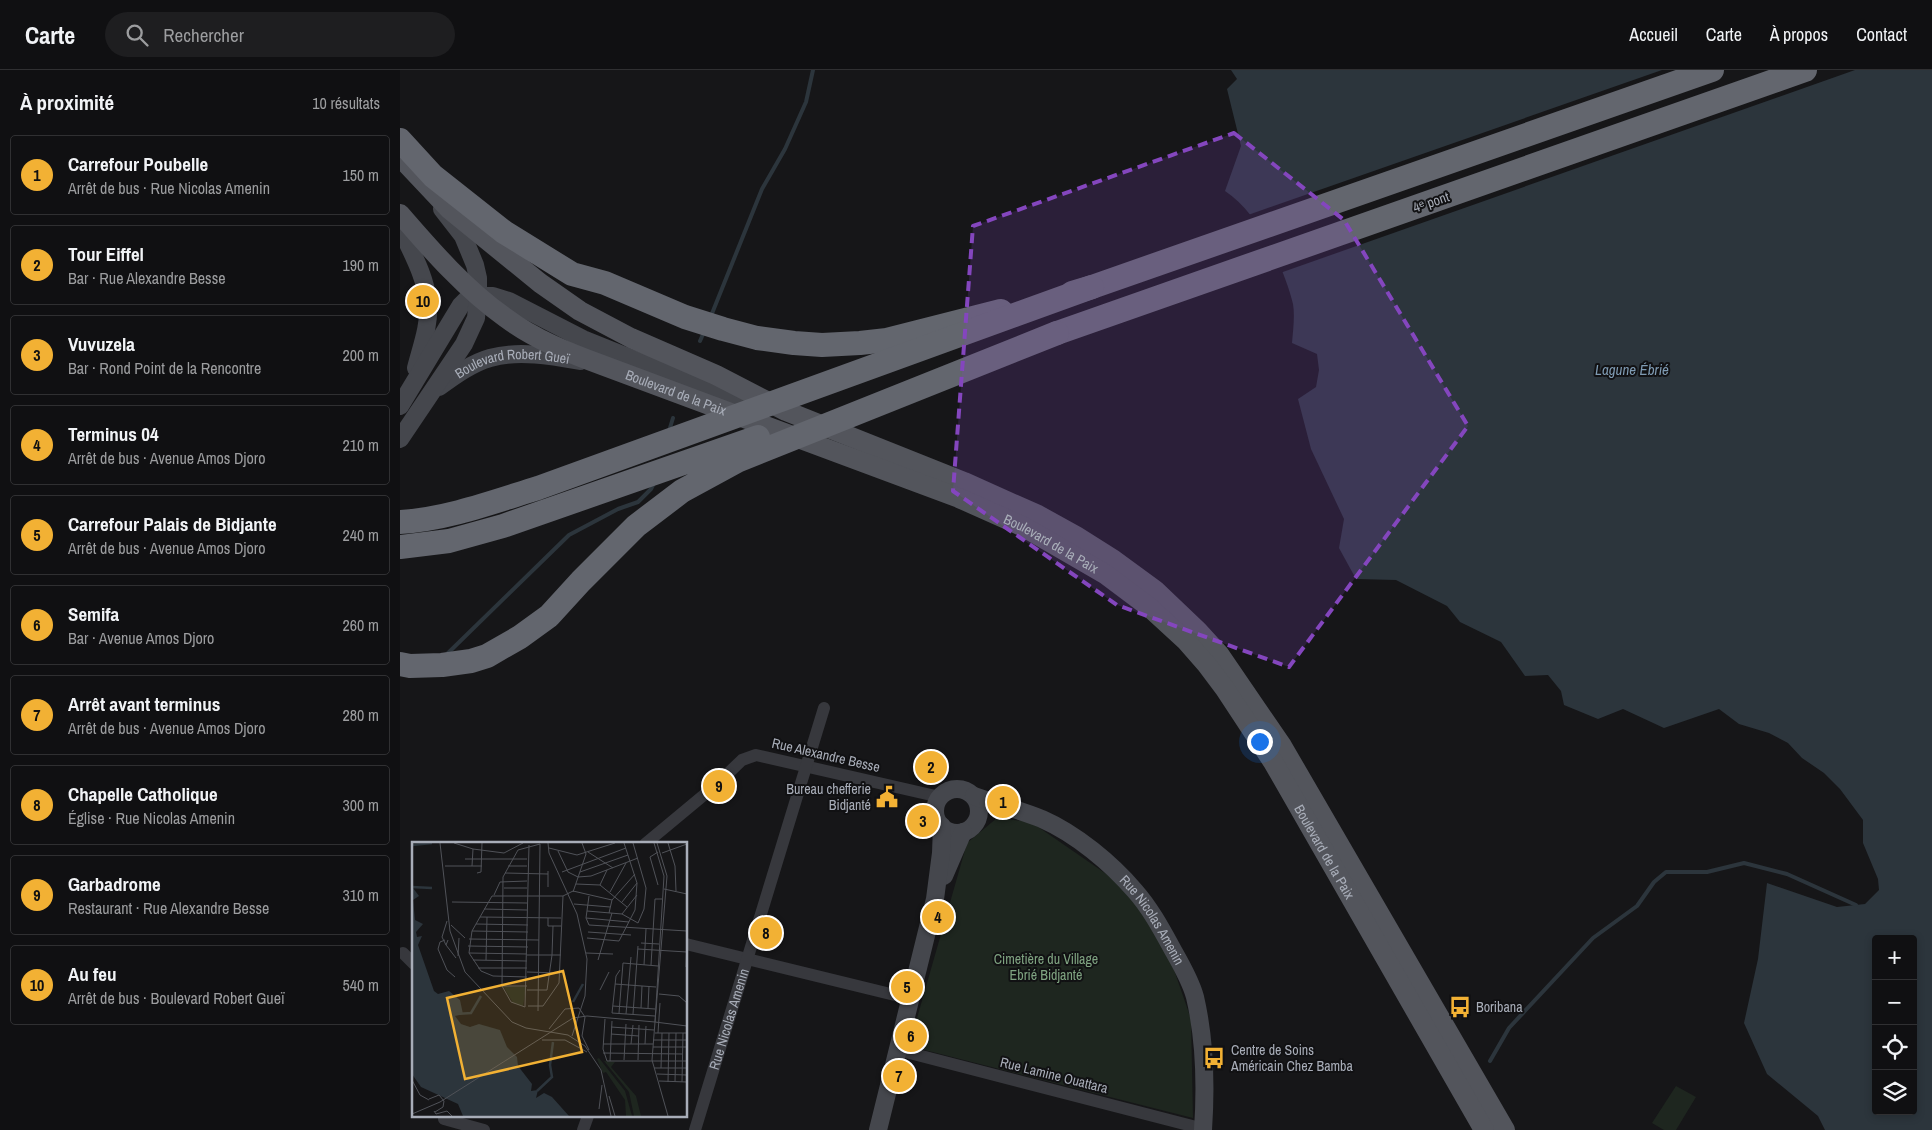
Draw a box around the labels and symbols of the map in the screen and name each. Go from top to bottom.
street label: 4ᵉ pont [1411,187,1451,217]
pin: 10 [407,282,439,320]
street label: Boulevard Robert Gueï [451,345,572,382]
water label: Lagune Ébrié [1595,359,1669,380]
street label: Boulevard de la Paix [623,366,729,420]
street label: Boulevard de la Paix [1001,510,1102,577]
your location [1247,729,1273,755]
street label: Rue Alexandre Besse [770,734,882,776]
pin: 2 [915,748,947,786]
pin: 9 [703,767,735,805]
place label: Bureau chefferie Bidjanté [786,780,871,814]
pin: 1 [987,783,1019,821]
public building icon: Bureau chefferie Bidjanté [874,784,900,810]
street label: Boulevard de la Paix [1290,801,1359,903]
pin: 3 [907,802,939,840]
inset map [412,842,688,1118]
street label: Rue Nicolas Amenin [1116,871,1188,968]
pin: 4 [922,898,954,936]
pin: 8 [750,914,782,952]
park label: Cimetière du Village Ebrié Bidjanté [994,950,1098,984]
street label: Rue Nicolas Amenin [705,966,753,1072]
pin: 5 [891,968,923,1006]
bus stop icon: Boribana [1447,994,1473,1020]
place label: Boribana [1476,998,1523,1016]
pin: 6 [895,1017,927,1055]
place label: Centre de Soins Américain Chez Bamba [1230,1041,1353,1075]
bus stop icon: Centre de Soins Américain Chez Bamba [1201,1045,1227,1071]
street label: Rue Lamine Ouattara [998,1053,1110,1097]
pin: 7 [883,1057,915,1095]

